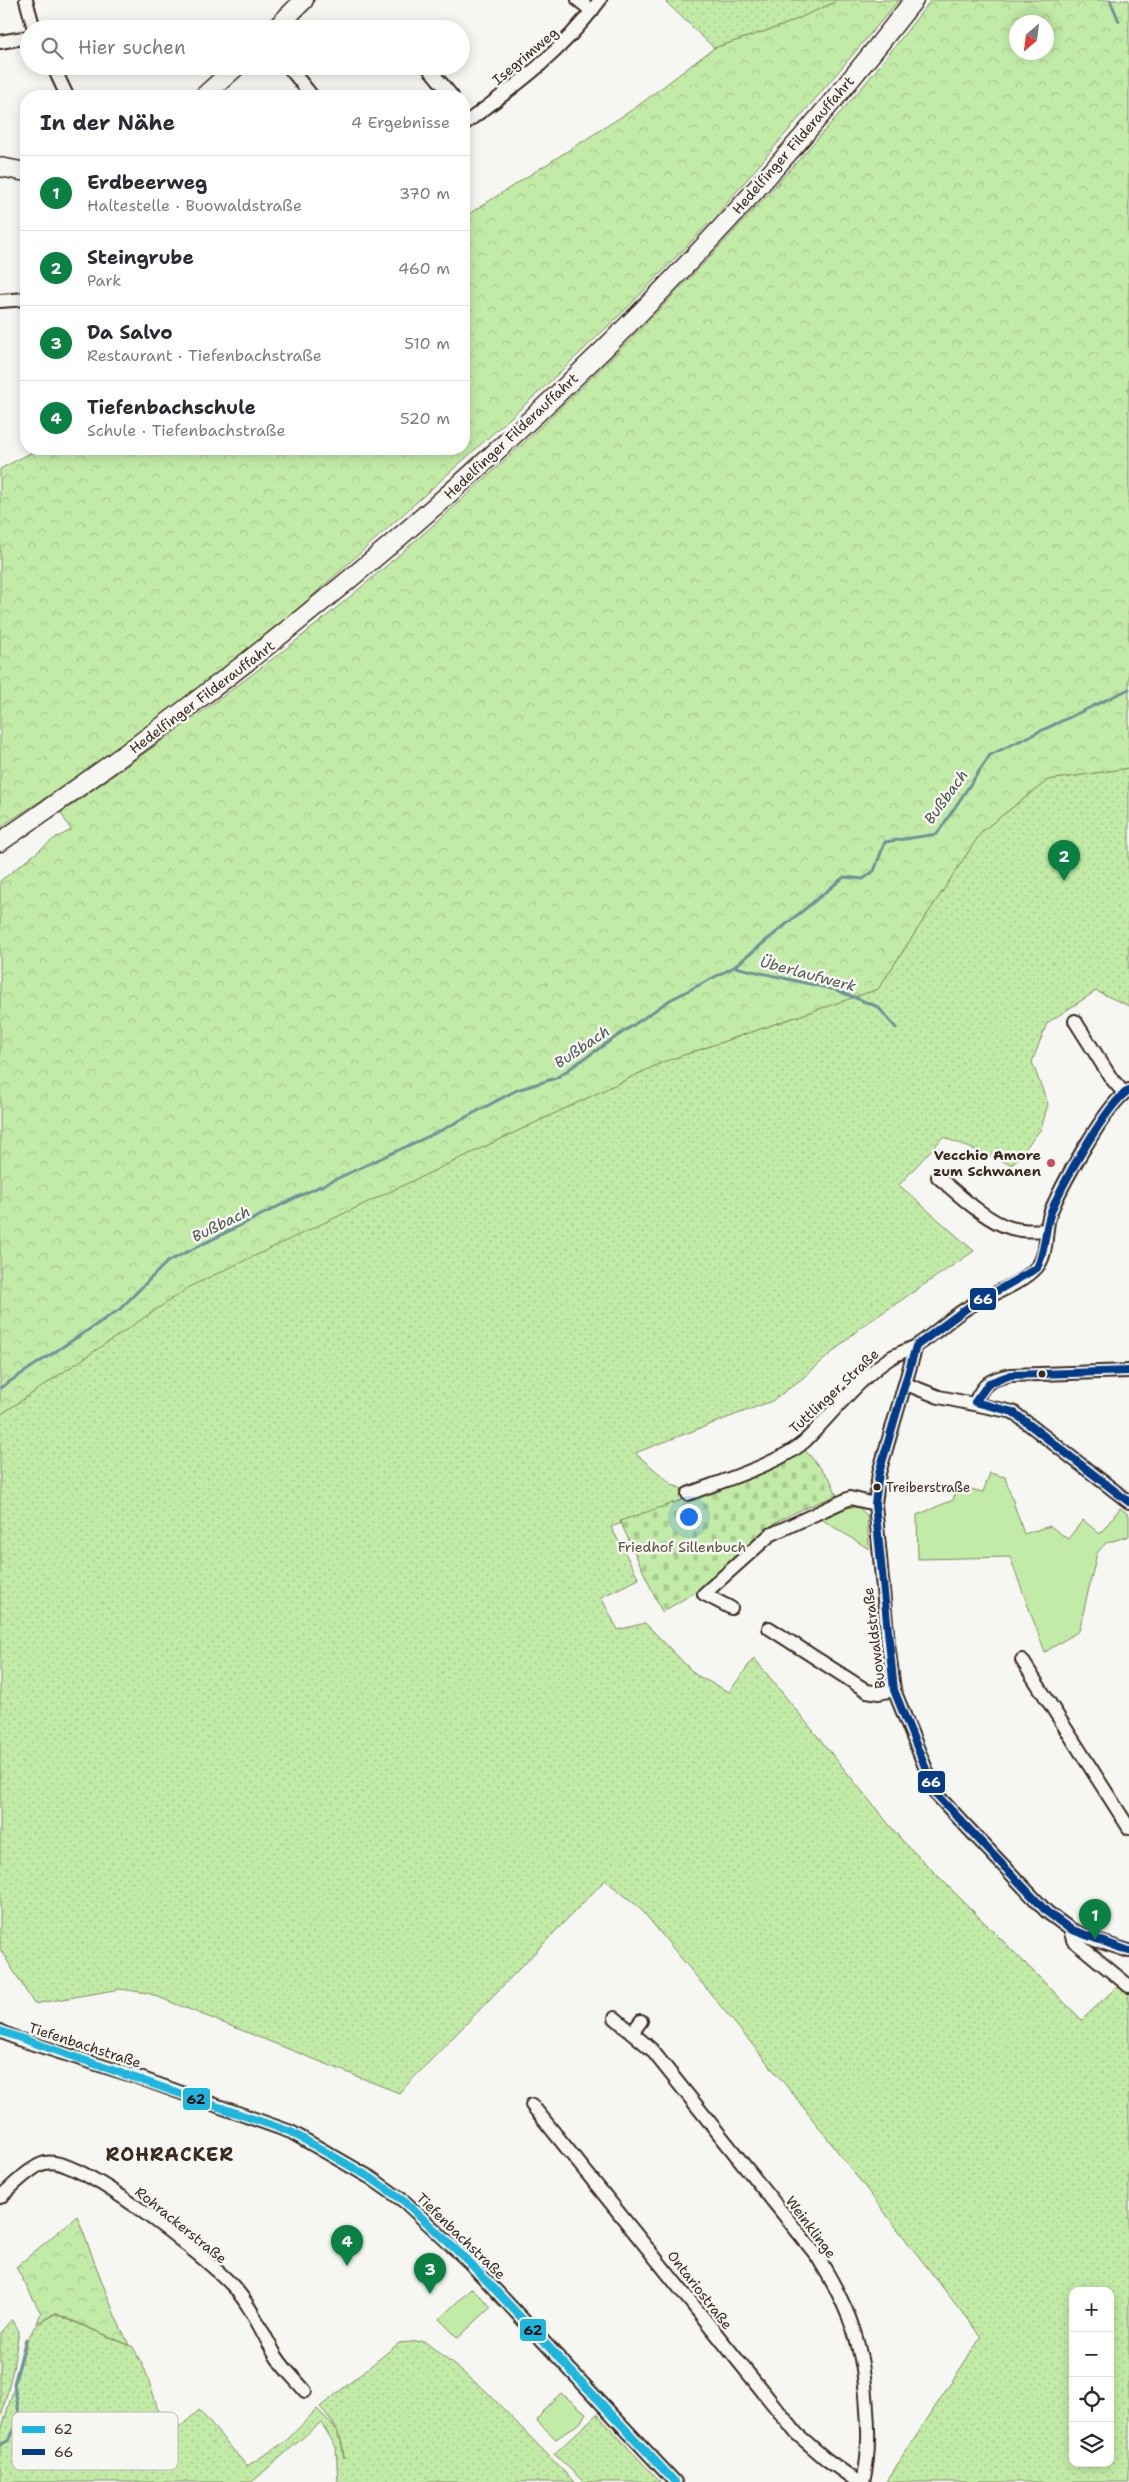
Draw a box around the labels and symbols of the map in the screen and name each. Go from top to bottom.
north arrow [1009,15,1054,60]
street label: Isegrimweg [488,23,562,89]
street label: Hedelfinger Filderauffahrt [728,72,858,218]
street label: Hedelfinger Filderauffahrt [440,369,582,503]
street label: Hedelfinger Filderauffahrt [126,636,278,758]
water label: Bußbach [920,766,972,828]
pin: 2 [1048,840,1080,881]
water label: Überlaufwerk [758,952,859,997]
water label: Bußbach [550,1021,614,1073]
place label: Vecchio Amore zum Schwanen [933,1146,1041,1180]
marker: Vecchio Amore zum Schwanen [1045,1157,1057,1169]
water label: Bußbach [189,1201,253,1247]
line badge: 66 [969,1287,997,1311]
text: 66 [973,1290,993,1308]
street label: Tuttlinger Straße [785,1345,883,1437]
unlabelled marker [1037,1369,1047,1379]
place label: Treiberstraße [886,1479,970,1496]
marker: Treiberstraße [872,1482,882,1492]
your location [676,1504,702,1530]
park label: Friedhof Sillenbuch [618,1538,746,1556]
street label: Buowaldstraße [859,1586,889,1690]
line badge: 66 [917,1770,946,1794]
text: 66 [921,1773,941,1791]
pin: 1 [1079,1899,1111,1940]
street label: Tiefenbachstraße [27,2018,144,2072]
line badge: 62 [182,2087,211,2111]
text: 62 [186,2090,206,2108]
district label: ROHRACKER [106,2142,234,2167]
street label: Rohrackerstraße [132,2183,230,2267]
street label: Tiefenbachstraße [413,2189,509,2283]
street label: Weinklinge [782,2192,840,2262]
pin: 4 [331,2225,363,2266]
street label: Ontariostraße [664,2247,736,2333]
pin: 3 [414,2253,446,2294]
line badge: 62 [519,2318,547,2342]
text: 62 [523,2321,543,2339]
legend [12,2412,178,2470]
text: 62 [54,2420,73,2438]
text: 66 [54,2443,73,2461]

